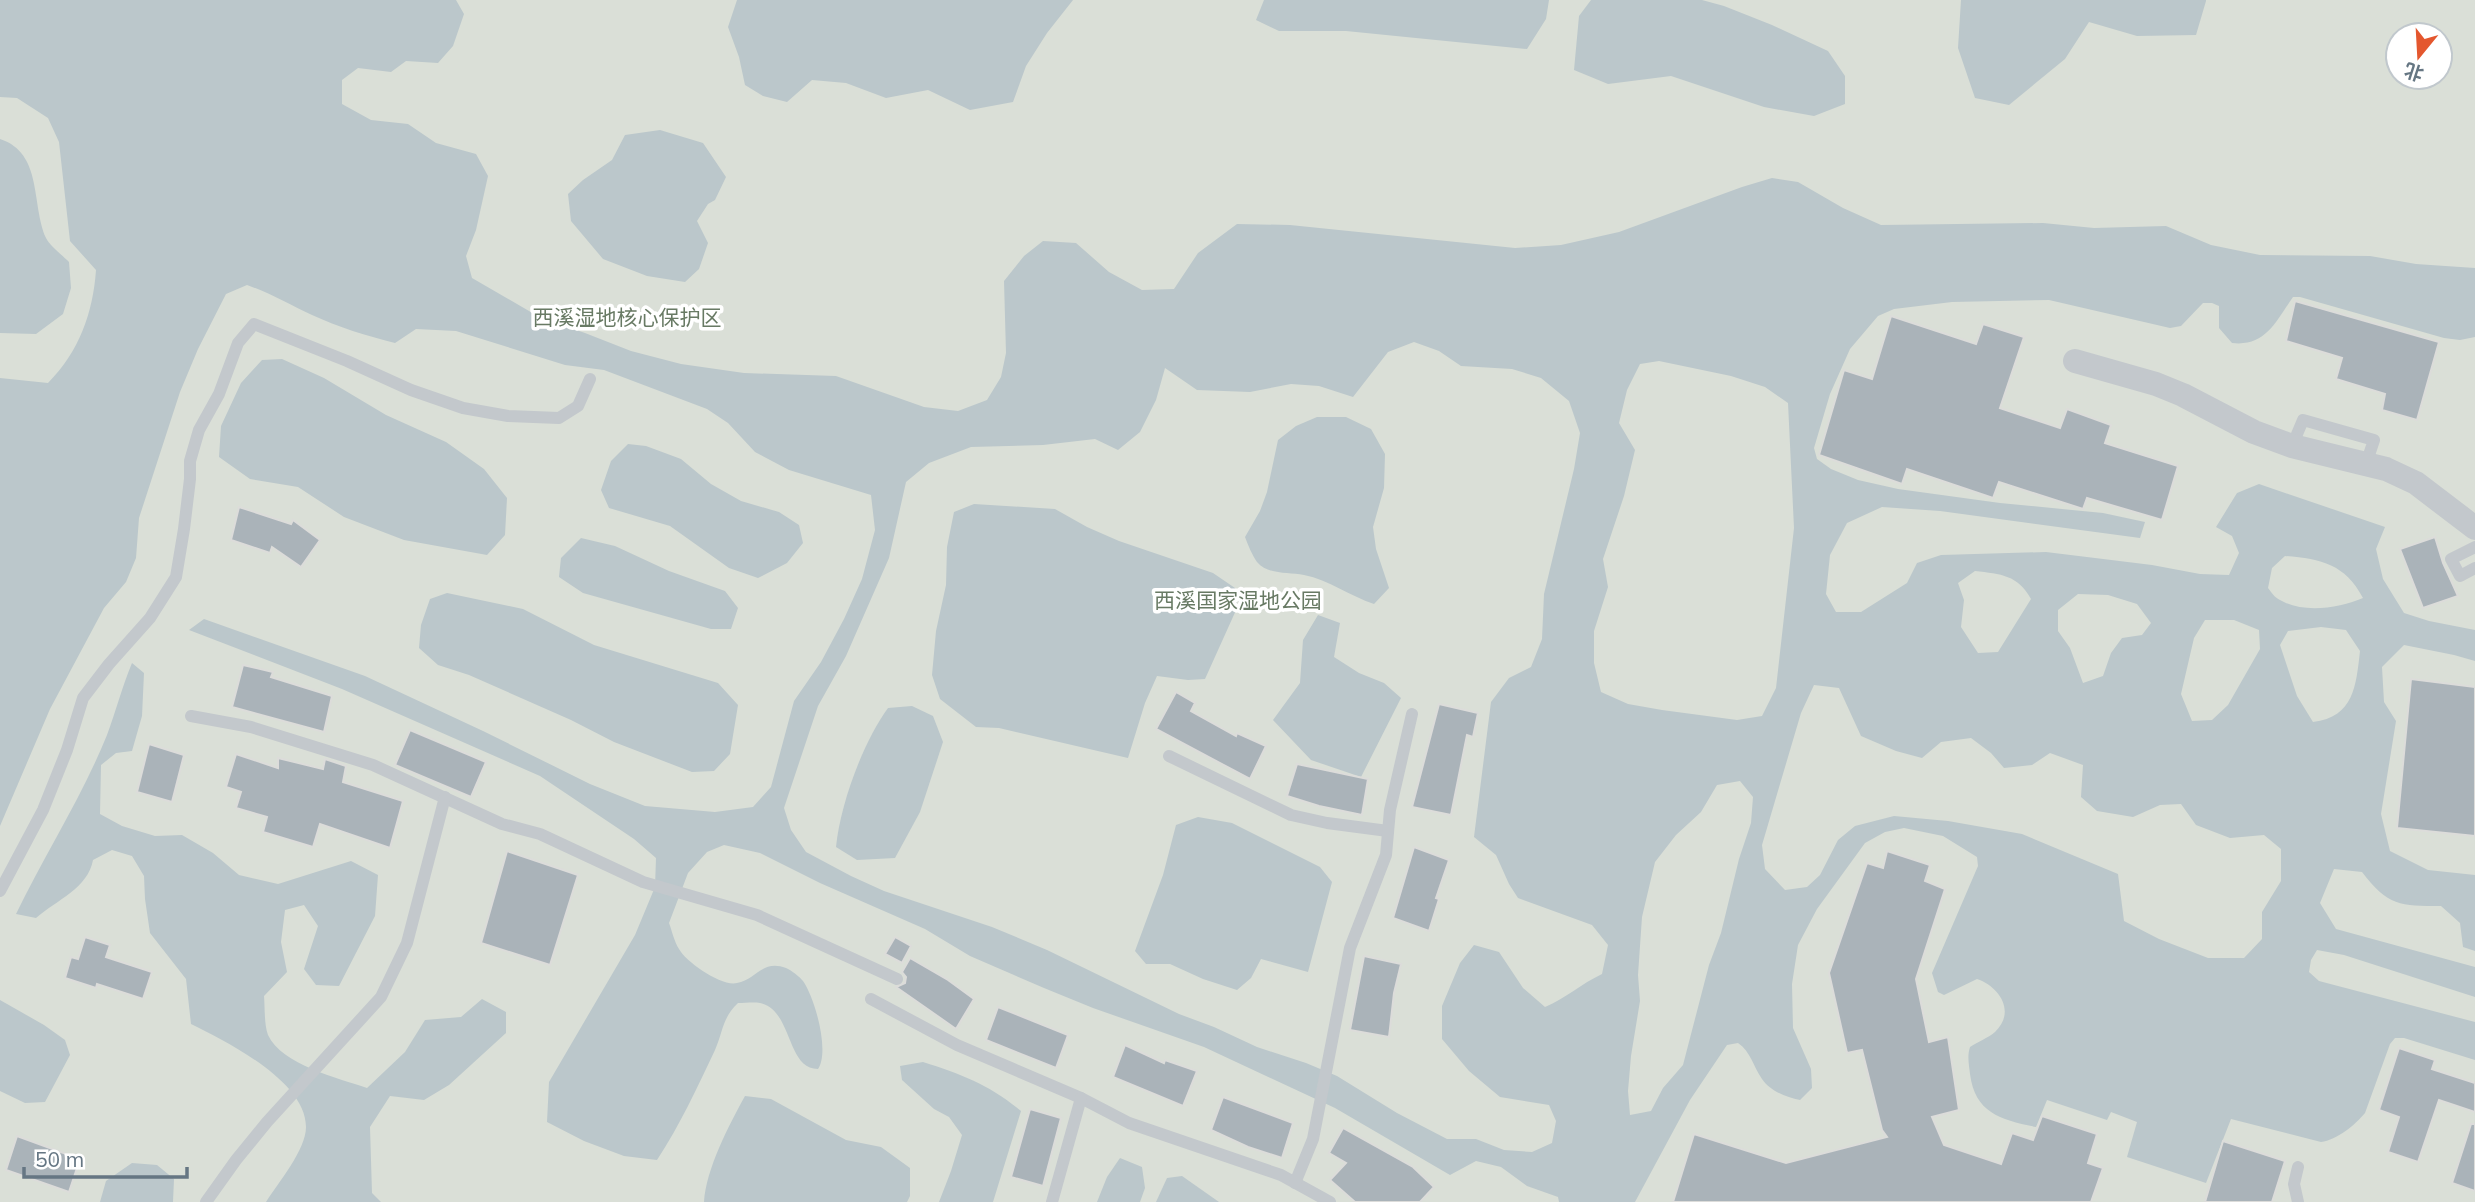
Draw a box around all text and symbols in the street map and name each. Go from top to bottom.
north arrow [2384,21,2454,91]
text: 北 [2401,58,2426,87]
park label: 西溪湿地核心保护区 [533,304,722,330]
park label: 西溪国家湿地公园 [1154,587,1322,613]
scale bar [24,1136,187,1180]
text: 50 m [35,1146,84,1172]

